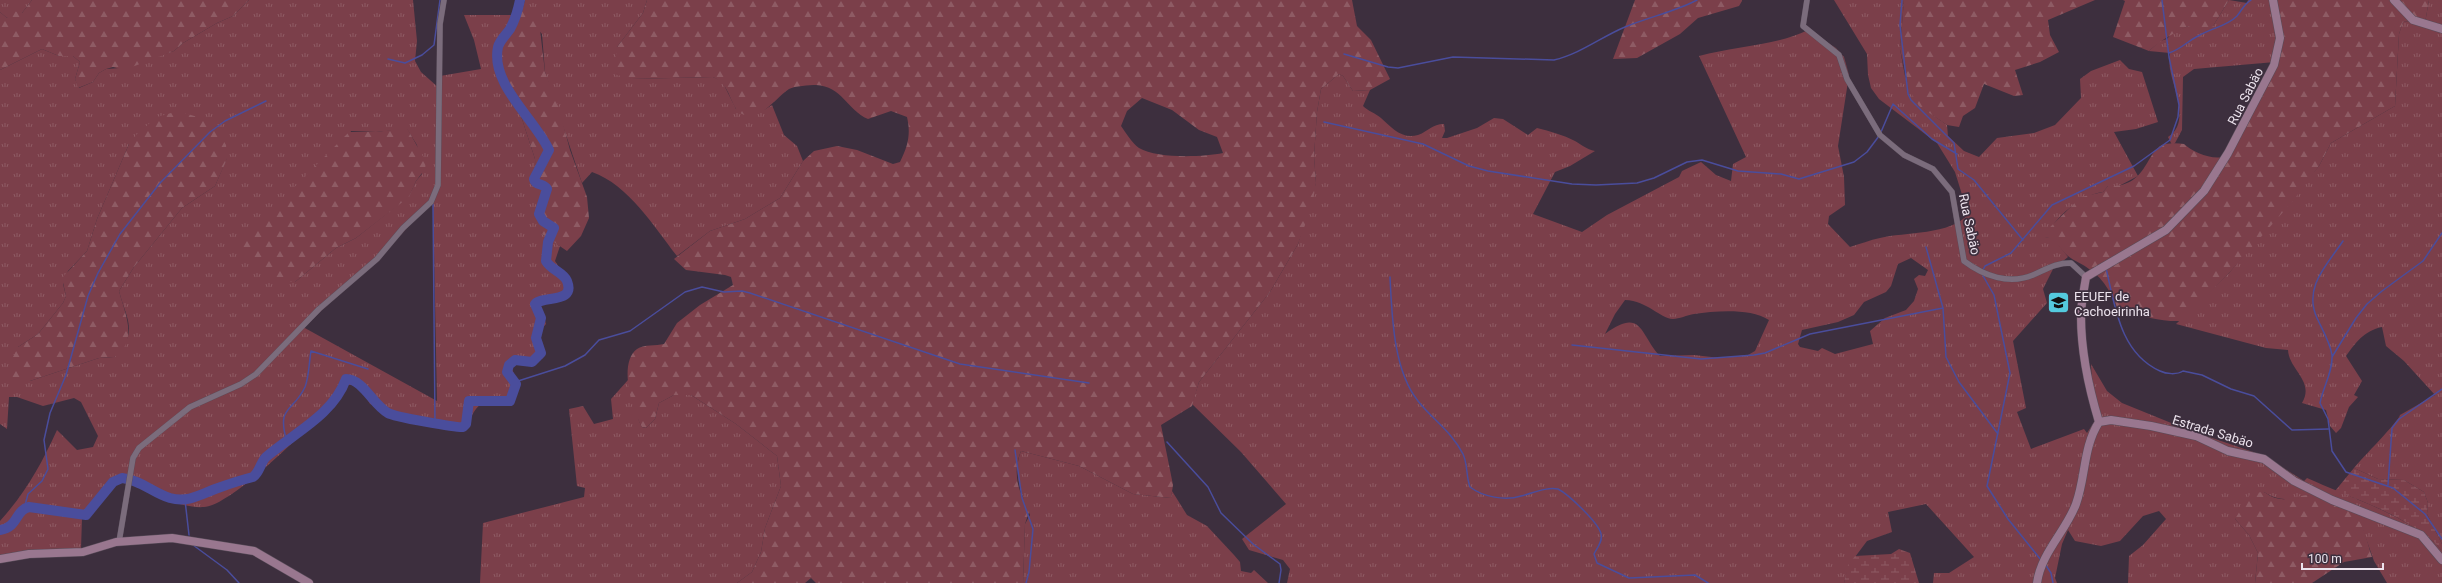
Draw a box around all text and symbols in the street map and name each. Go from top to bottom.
street label: Rua Sabäo [2225,65,2266,127]
street label: Rua Sabäo [1956,192,1983,256]
place label: EEUEF de Cachoeirinha [2074,289,2150,319]
school or university icon: EEUEF de Cachoeirinha [2046,290,2072,316]
street label: Estrada Sabäo [2171,412,2255,451]
scale bar [2302,545,2383,571]
text: 100 m [2308,552,2342,566]

